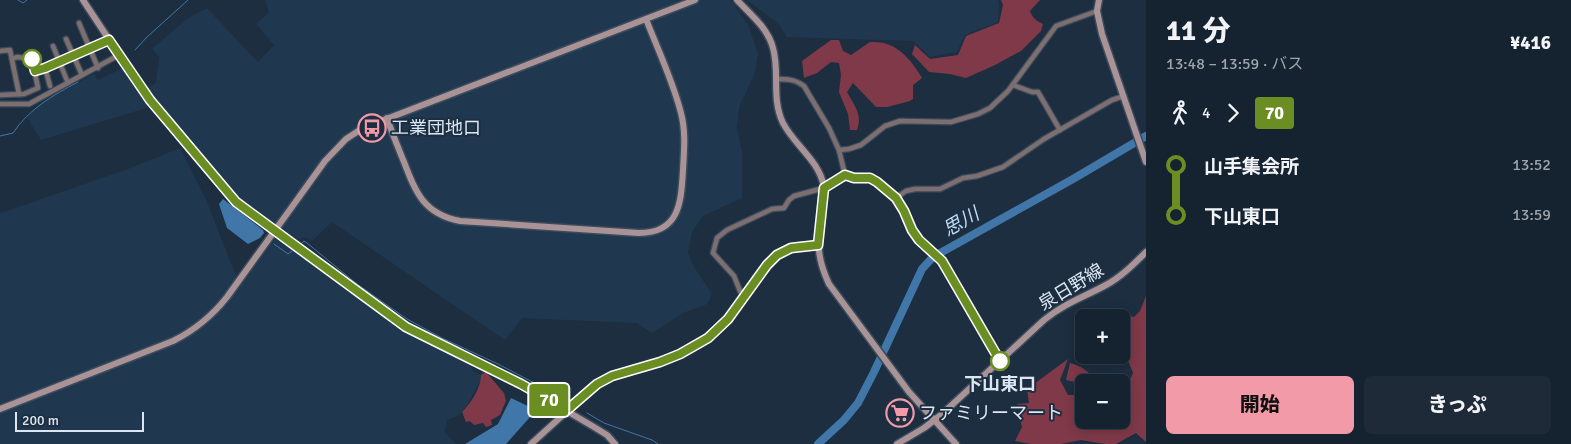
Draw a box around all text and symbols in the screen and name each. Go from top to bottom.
text: 11 分 [1166,14,1230,48]
text: ¥416 [1510,31,1551,55]
unlabelled marker [22,49,42,69]
text: 13:48 – 13:59 · バス [1166,54,1303,74]
icon: walk [1166,99,1194,127]
icon: forward [1219,99,1247,127]
text: 70 [1265,102,1284,124]
text: 4 [1202,103,1211,123]
bus stop icon: 工業団地口 [357,113,387,143]
place label: 工業団地口 [391,117,481,139]
text: 山手集会所 [1204,155,1299,179]
text: 13:52 [1512,155,1551,175]
water label: 思川 [939,201,985,242]
text: 下山東口 [1204,205,1280,229]
text: 13:59 [1512,205,1551,225]
street label: 泉日野線 [1034,259,1108,315]
map controls [1075,309,1130,429]
button: + [1075,309,1130,364]
marker: 下山東口 [990,351,1010,371]
place label: 下山東口 [964,373,1036,395]
button: − [1075,374,1130,429]
button: 開始 [1166,376,1354,434]
button: きっぷ [1364,376,1551,434]
line badge: 70 [526,384,572,416]
text: 70 [539,389,559,411]
supermarket icon: ファミリーマート [885,398,915,428]
place label: ファミリーマート [919,402,1063,424]
scale bar [15,409,144,432]
text: 200 m [22,412,59,429]

